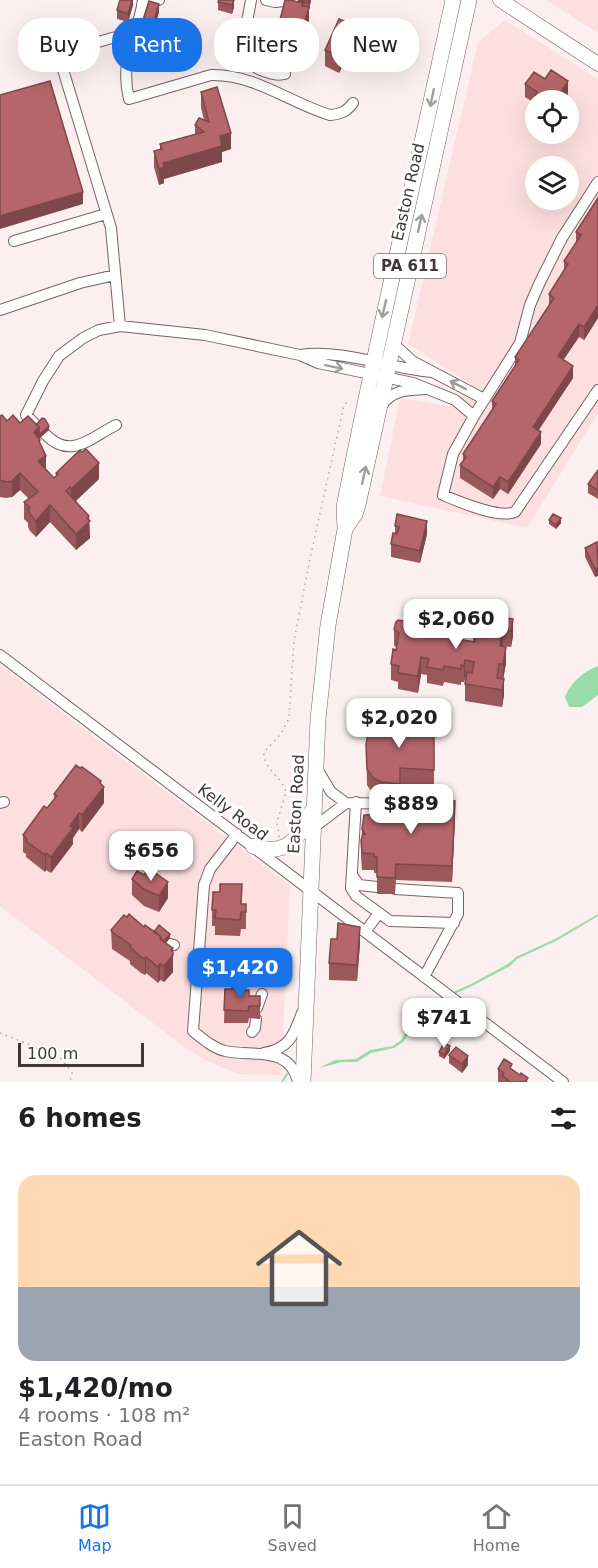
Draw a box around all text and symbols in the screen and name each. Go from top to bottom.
chip: Buy [18,18,100,72]
chip: Rent [112,18,202,72]
chip: Filters [214,18,319,72]
chip: New [331,18,419,72]
one-way arrow [426,88,437,108]
map controls [525,90,579,210]
button: locate [525,90,579,144]
street label: Easton Road [388,141,428,243]
button: layers [525,156,579,210]
one-way arrow [415,214,426,233]
road number: PA 611 [374,254,446,278]
one-way arrow [378,299,390,318]
one-way arrow [324,362,343,373]
one-way arrow [450,379,468,391]
one-way arrow [359,466,370,485]
pin: $2,060 [407,599,505,650]
text: $2,060 [417,606,495,630]
pin: $2,020 [350,698,448,749]
text: $2,020 [360,705,438,729]
street label: Easton Road [284,754,308,854]
street label: Kelly Road [194,779,272,845]
pin: $889 [375,784,447,835]
text: $889 [383,791,439,815]
pin: $656 [115,831,187,882]
text: $656 [123,838,179,862]
pin: $1,420 [191,948,289,999]
text: $1,420 [201,955,279,979]
pin: $741 [408,998,480,1049]
text: $741 [416,1005,472,1029]
scale bar [18,1040,144,1068]
text: 100 m [27,1044,78,1063]
icon: filters [547,1102,580,1135]
text: 6 homes [18,1103,142,1133]
icon: home [245,1214,353,1322]
text: $1,420/mo [18,1373,173,1403]
text: 4 rooms · 108 m² [18,1403,190,1427]
text: Easton Road [18,1427,143,1451]
tab: Map [78,1500,112,1555]
tab: Saved [268,1500,317,1555]
tab: Home [473,1500,520,1555]

